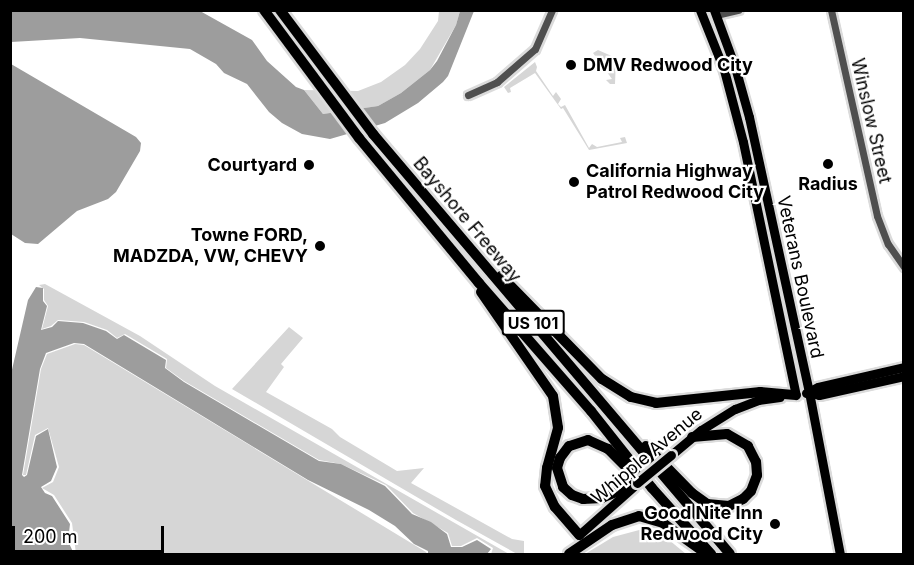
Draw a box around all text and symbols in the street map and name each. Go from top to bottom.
place label: DMV Redwood City [583,54,753,76]
street label: Winslow Street [846,56,896,186]
marker: DMV Redwood City [564,58,578,72]
street label: Bayshore Freeway [408,153,526,287]
place label: Courtyard [207,154,297,176]
marker: Radius [821,157,835,171]
marker: Courtyard [302,158,316,172]
place label: California Highway Patrol Redwood City [586,161,764,204]
place label: Radius [798,173,858,195]
marker: California Highway Patrol Redwood City [567,175,581,189]
street label: Veterans Boulevard [772,194,828,360]
place label: Towne FORD, MADZDA, VW, CHEVY [112,225,308,268]
marker: Towne FORD, MADZDA, VW, CHEVY [313,239,327,253]
road number: US 101 [502,310,564,336]
street label: Whipple Avenue [587,403,707,509]
place label: Good Nite Inn Redwood City [641,503,763,546]
scale bar [15,514,166,552]
marker: Good Nite Inn Redwood City [768,517,782,531]
text: 200 m [23,526,78,547]

